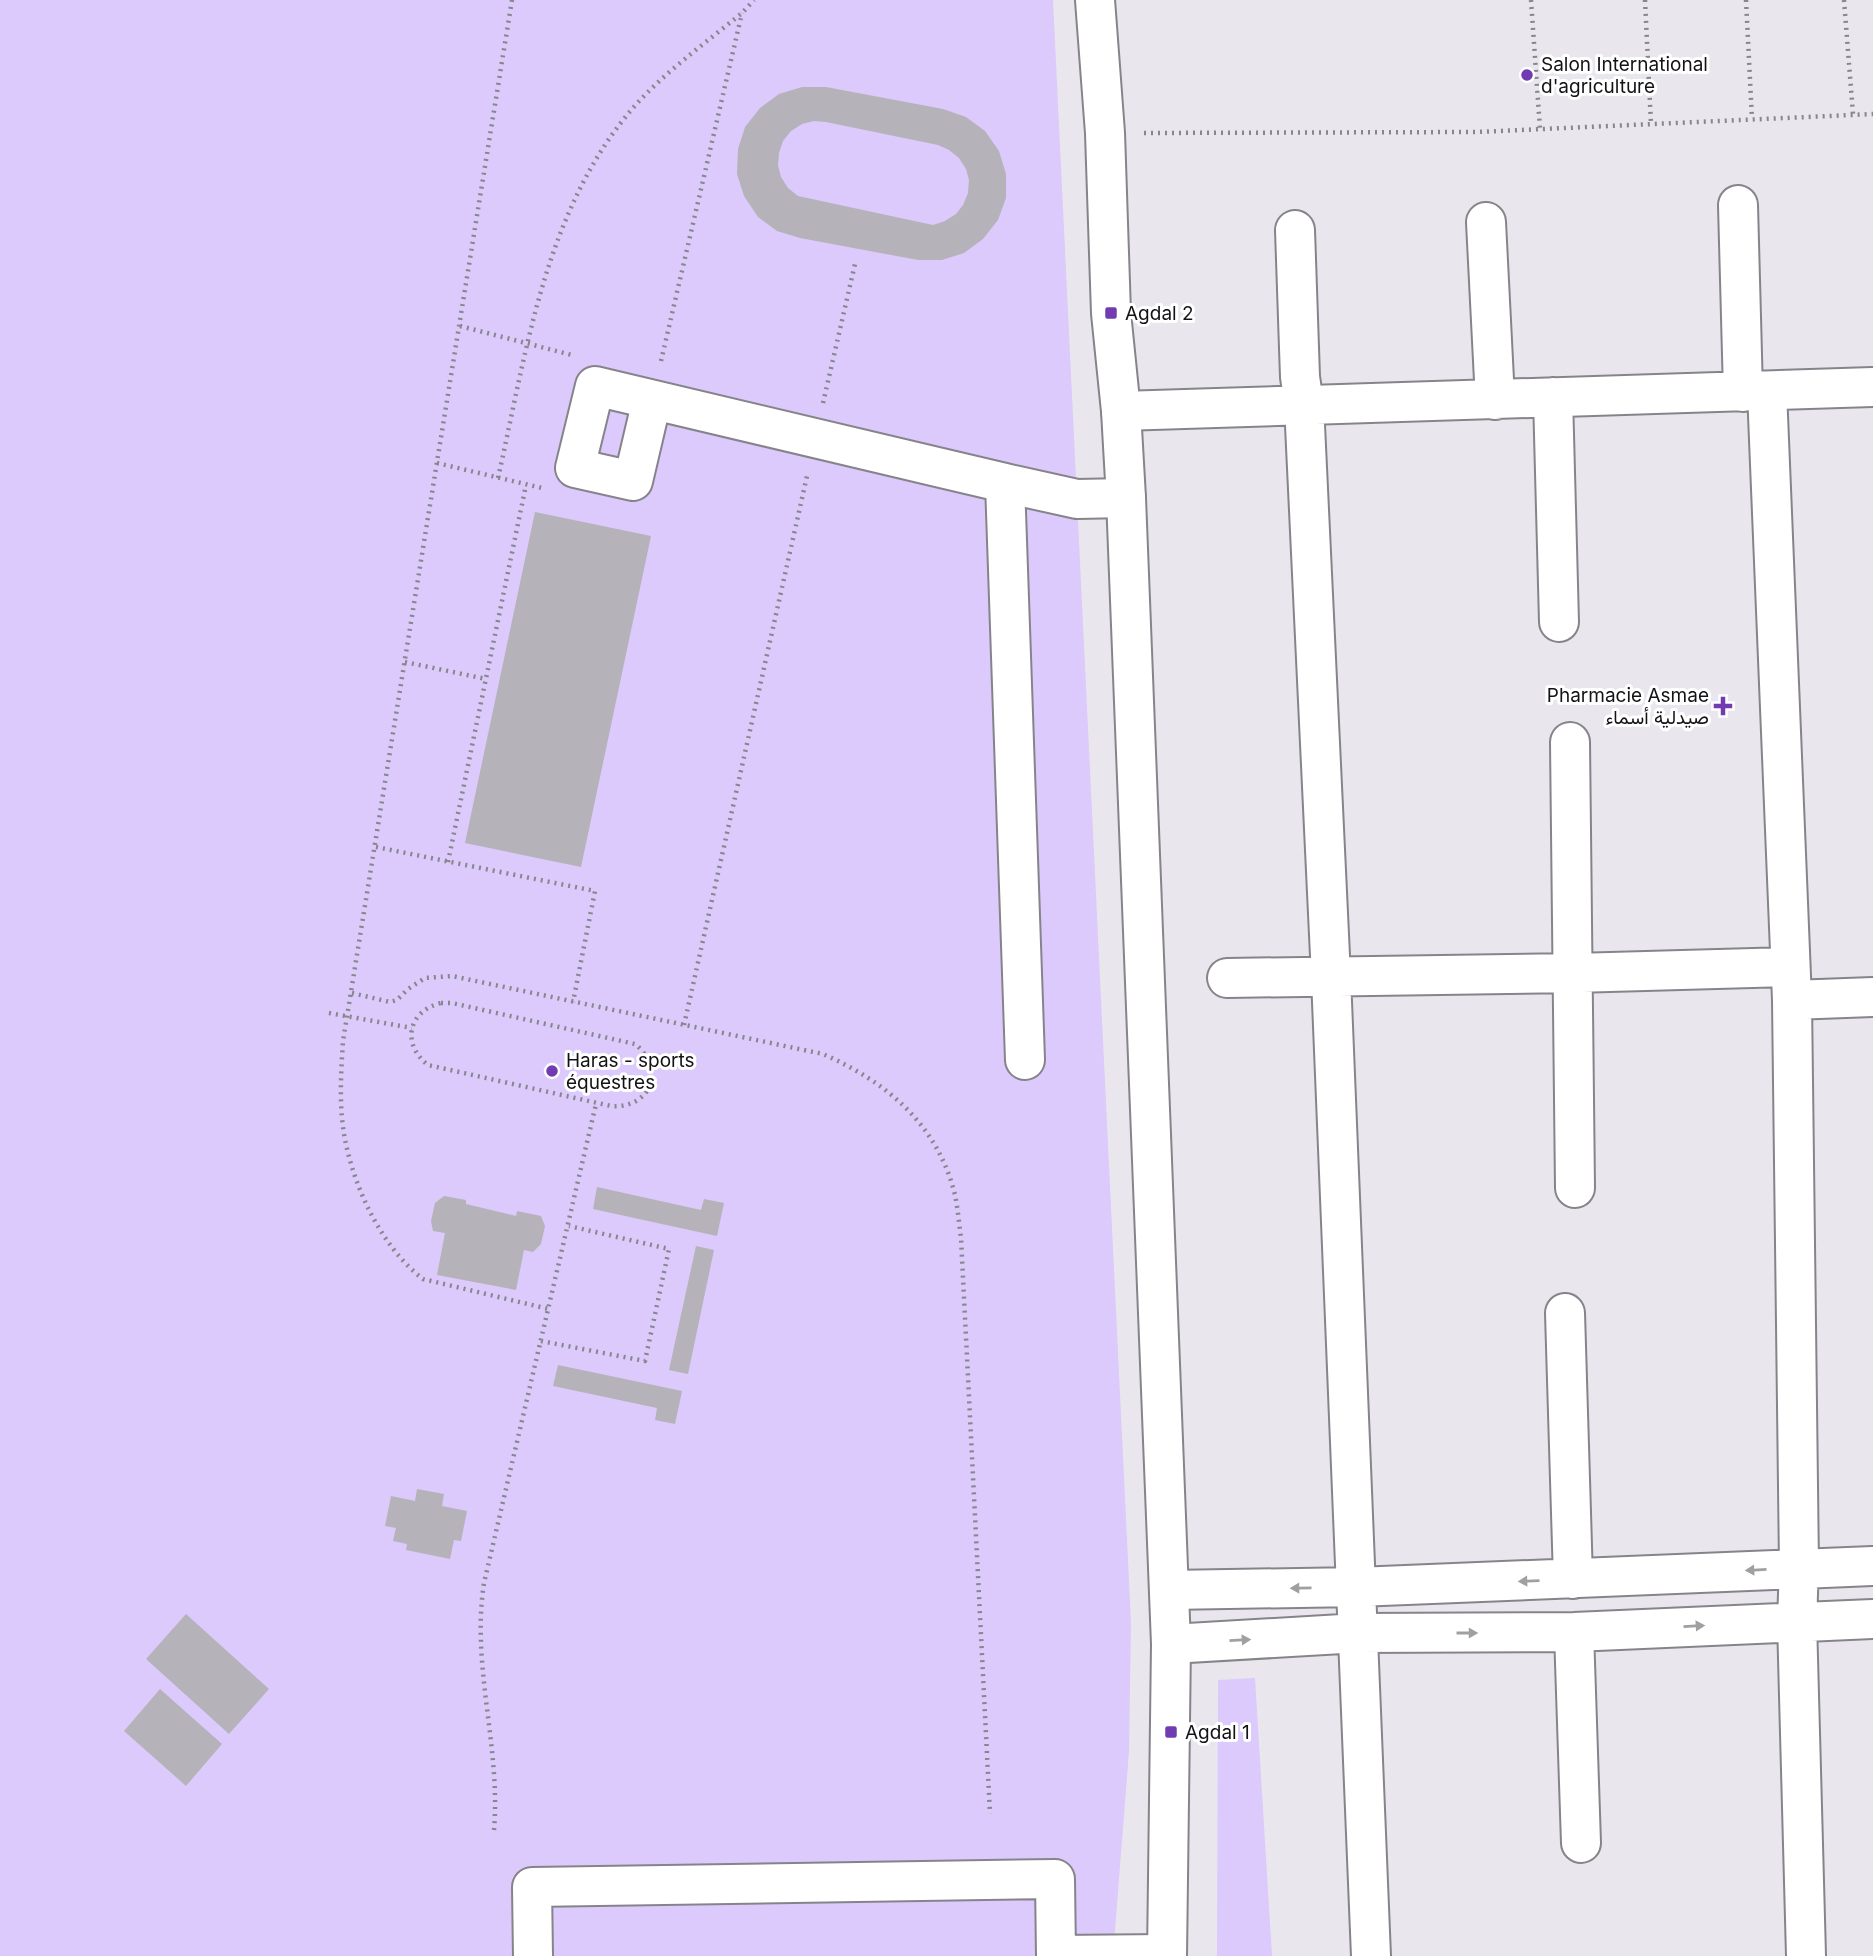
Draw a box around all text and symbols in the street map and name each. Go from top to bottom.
place label: Salon International d'agriculture [1541,53,1708,98]
marker: Salon International d'agriculture [1519,67,1535,83]
place label: Agdal 2 [1125,302,1194,325]
marker: Agdal 2 [1103,305,1119,321]
place label: Pharmacie Asmae صيدلية أسماء [1547,684,1709,729]
marker: Pharmacie Asmae صيدلية أسماء [1715,698,1731,714]
place label: Haras - sports équestres [566,1049,695,1094]
marker: Haras - sports équestres [544,1063,560,1079]
one-way arrow [1745,1564,1767,1575]
one-way arrow [1517,1575,1539,1586]
one-way arrow [1290,1582,1312,1594]
one-way arrow [1683,1620,1705,1631]
one-way arrow [1456,1627,1478,1639]
one-way arrow [1229,1634,1251,1645]
place label: Agdal 1 [1185,1721,1250,1744]
marker: Agdal 1 [1163,1724,1179,1740]

